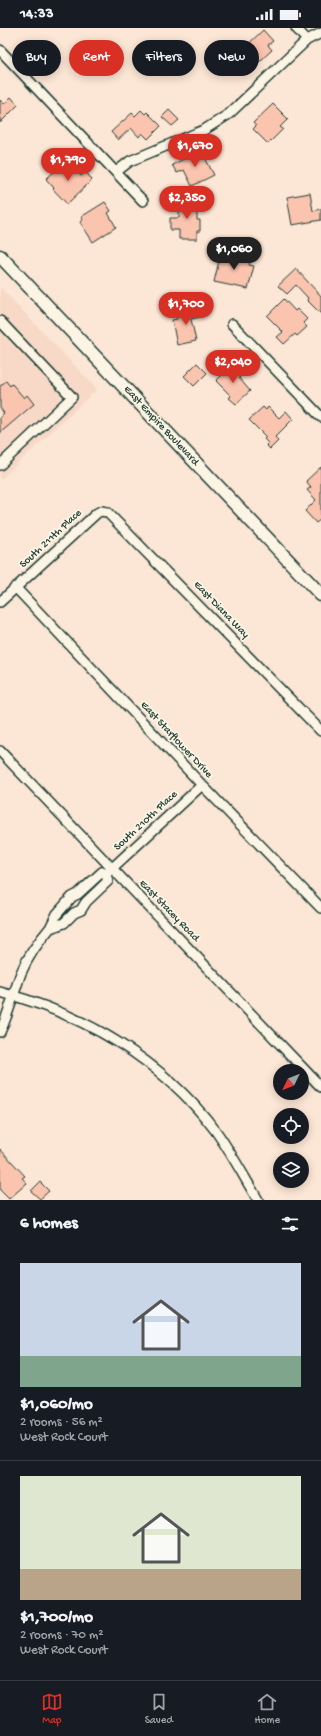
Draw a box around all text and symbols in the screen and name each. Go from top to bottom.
text: 14:33 [20,5,53,23]
chip: Buy [12,40,61,76]
chip: Rent [69,40,124,76]
chip: Filters [132,40,196,76]
chip: New [204,40,259,76]
pin: $1,670 [162,134,228,168]
text: $1,670 [177,139,213,154]
pin: $1,790 [35,148,101,182]
text: $1,790 [50,153,86,168]
pin: $2,350 [154,186,220,220]
text: $2,350 [168,191,206,206]
pin: $1,060 [201,237,267,271]
text: $1,060 [216,242,252,257]
pin: $1,700 [153,292,219,326]
text: $1,700 [168,297,204,312]
pin: $2,040 [200,350,266,384]
text: $2,040 [214,355,252,370]
street label: East Empire Boulevard [121,384,202,469]
street label: South 211th Place [18,507,85,571]
street label: East Diana Way [191,579,252,641]
street label: East Starflower Drive [138,699,215,781]
street label: South 210th Place [112,788,180,853]
street label: East Stacey Road [136,878,203,946]
north arrow [273,1064,309,1100]
map controls [273,1064,309,1188]
button: locate [273,1108,309,1144]
button: layers [273,1152,309,1188]
icon: filters [279,1213,301,1235]
text: 6 homes [20,1214,78,1234]
icon: home [125,1289,197,1361]
text: $1,060/mo [20,1395,93,1415]
text: 2 rooms · 56 m² [20,1415,103,1430]
text: West Rock Court [20,1430,108,1445]
icon: home [125,1502,197,1574]
text: $1,700/mo [20,1608,93,1628]
text: 2 rooms · 70 m² [20,1628,103,1643]
text: West Rock Court [20,1643,108,1658]
tab: Map [41,1691,63,1727]
tab: Saved [145,1691,173,1727]
tab: Home [255,1691,280,1727]

